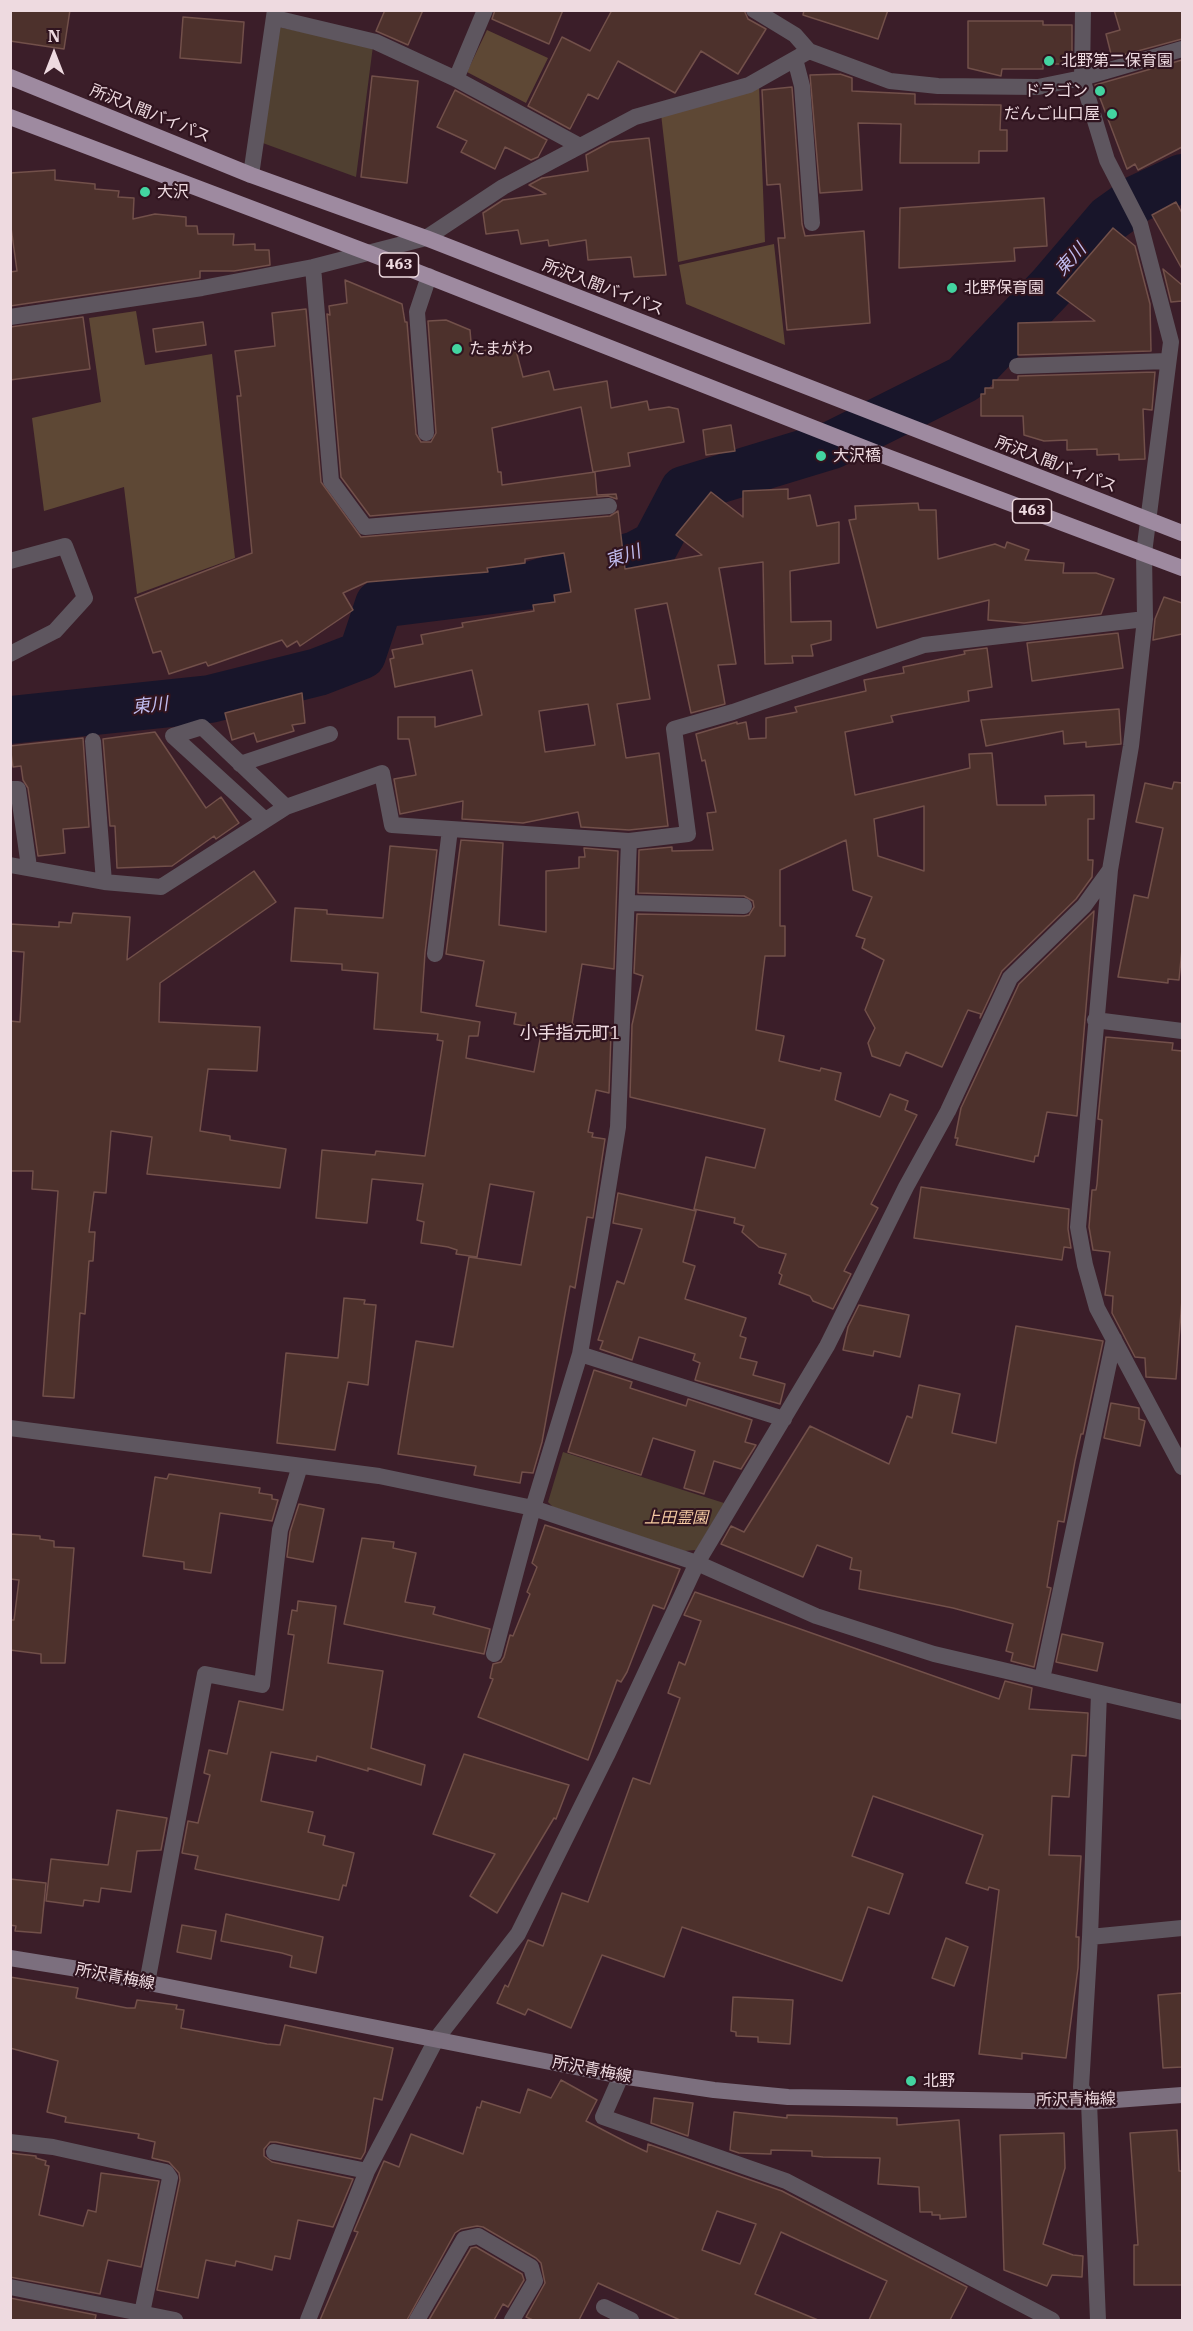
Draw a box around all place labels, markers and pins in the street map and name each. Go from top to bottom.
place label: 北野第二保育園 [1061,51,1173,71]
marker: 北野第二保育園 [1042,54,1056,68]
place label: ドラゴン [1024,81,1088,101]
marker: ドラゴン [1093,84,1107,98]
place label: だんご山口屋 [1004,104,1100,124]
marker: だんご山口屋 [1105,107,1119,121]
place label: 大沢 [157,182,189,202]
marker: 大沢 [138,185,152,199]
place label: 北野保育園 [964,278,1044,298]
marker: 北野保育園 [945,281,959,295]
place label: たまがわ [469,339,533,359]
marker: たまがわ [450,342,464,356]
place label: 大沢橋 [833,446,881,466]
marker: 大沢橋 [814,449,828,463]
place label: 北野 [923,2071,955,2091]
marker: 北野 [904,2074,918,2088]

